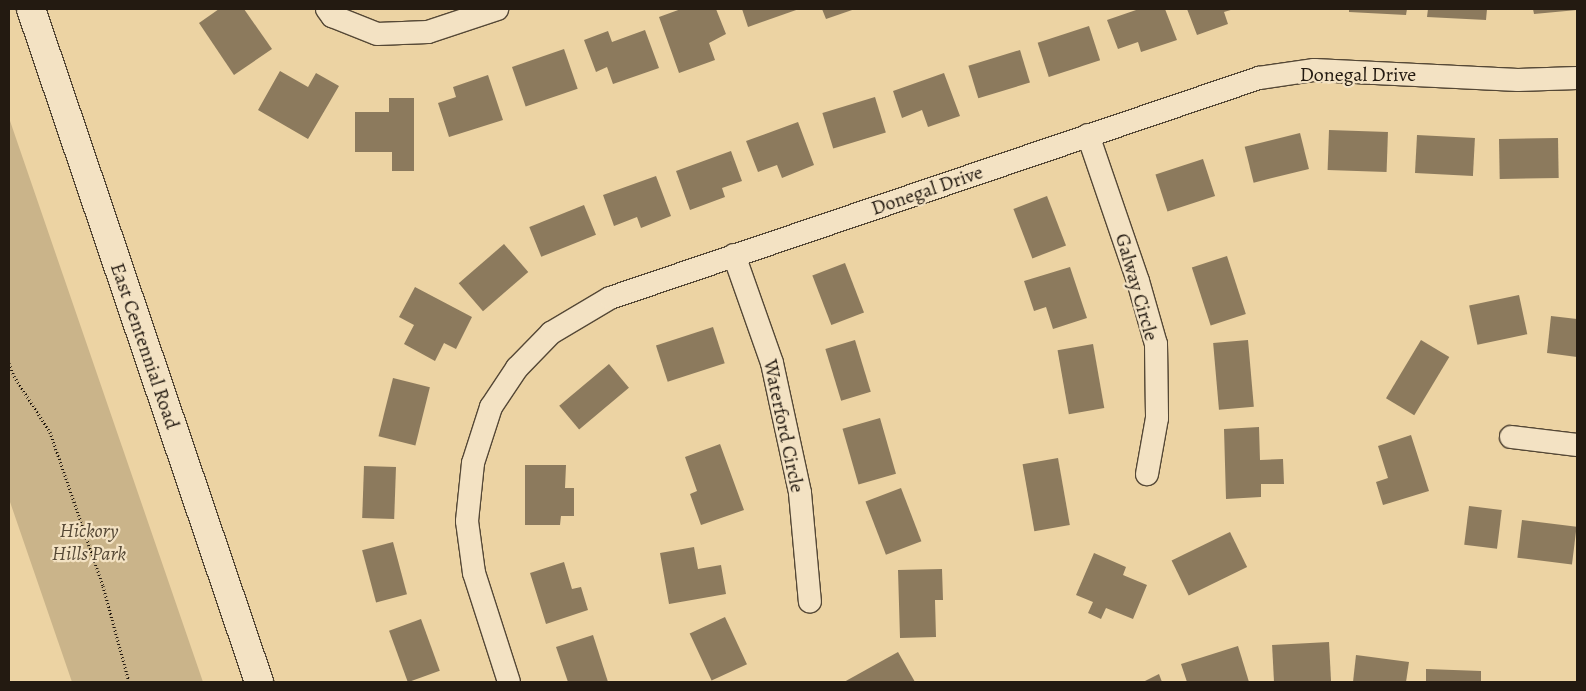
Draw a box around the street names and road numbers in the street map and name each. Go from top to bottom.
street label: Donegal Drive [1300,62,1416,86]
street label: Donegal Drive [868,160,986,220]
street label: Galway Circle [1110,231,1164,343]
street label: East Centennial Road [105,260,185,432]
street label: Waterford Circle [758,357,810,495]

